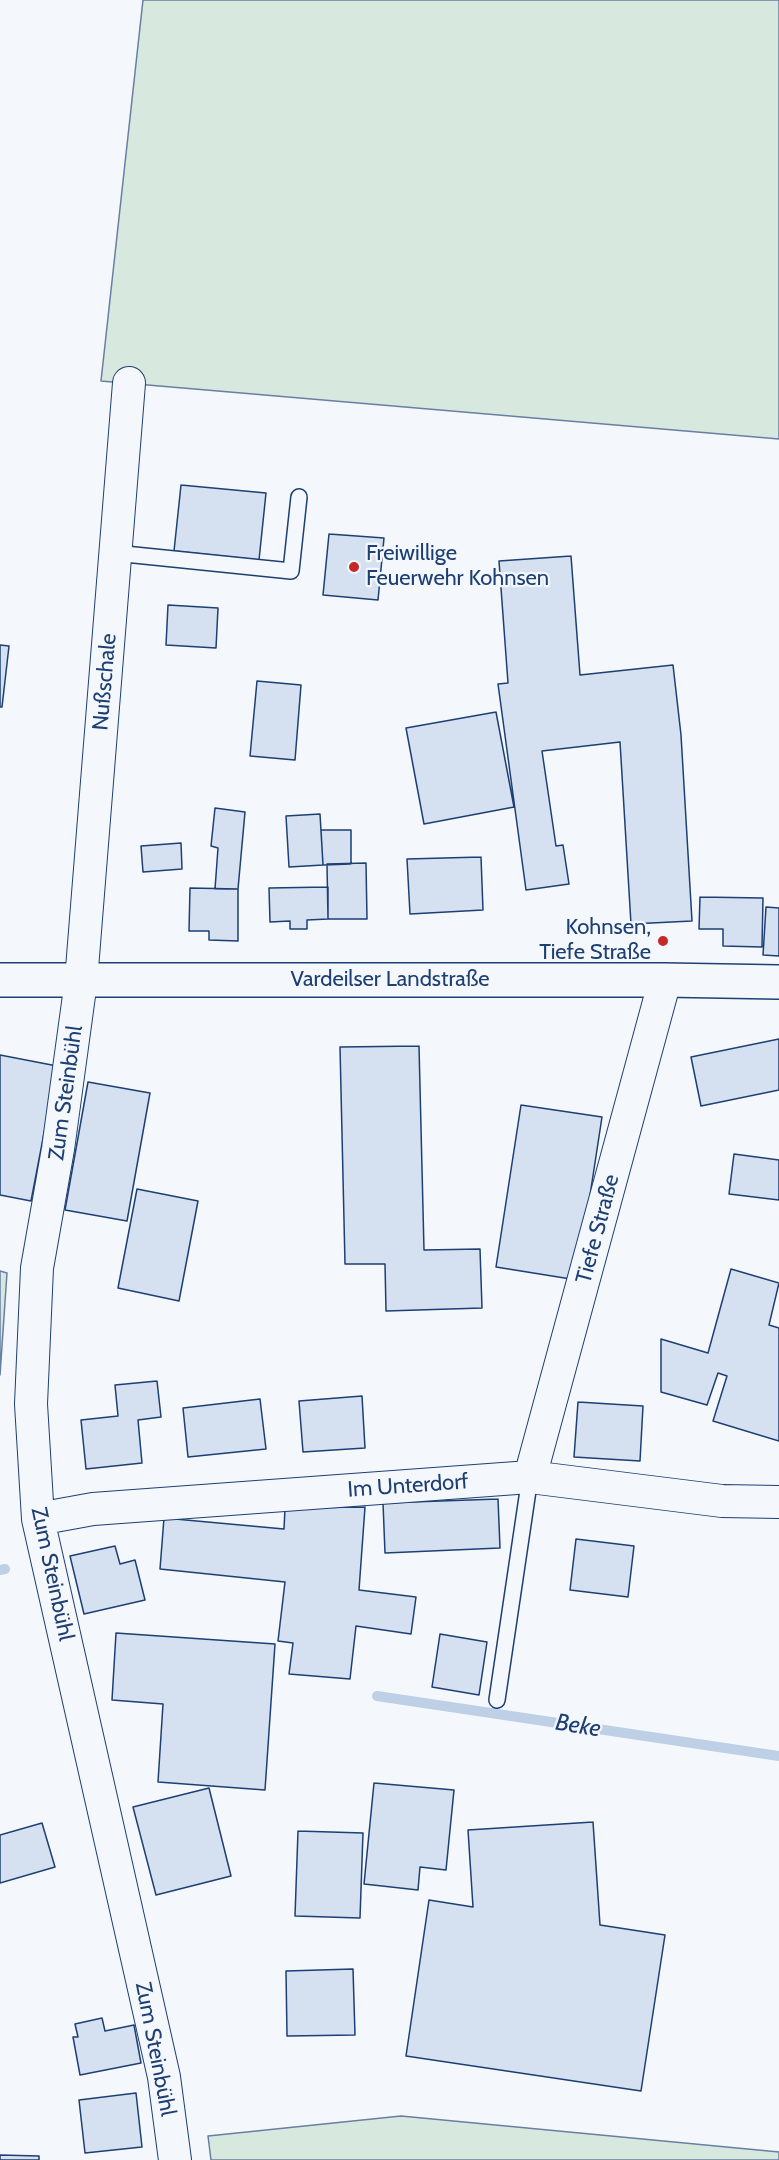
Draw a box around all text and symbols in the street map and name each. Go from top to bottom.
place label: Freiwillige Feuerwehr Kohnsen [366,541,549,592]
marker: Freiwillige Feuerwehr Kohnsen [347,560,361,574]
street label: Nußschale [88,632,122,732]
place label: Kohnsen, Tiefe Straße [539,915,651,966]
marker: Kohnsen, Tiefe Straße [656,934,670,948]
street label: Vardeilser Landstraße [290,967,490,993]
street label: Zum Steinbühl [43,1024,89,1162]
street label: Tiefe Straße [571,1172,625,1286]
street label: Im Unterdorf [347,1469,469,1503]
street label: Zum Steinbühl [25,1505,79,1643]
water label: Beke [553,1708,603,1744]
street label: Zum Steinbühl [129,1980,181,2118]

